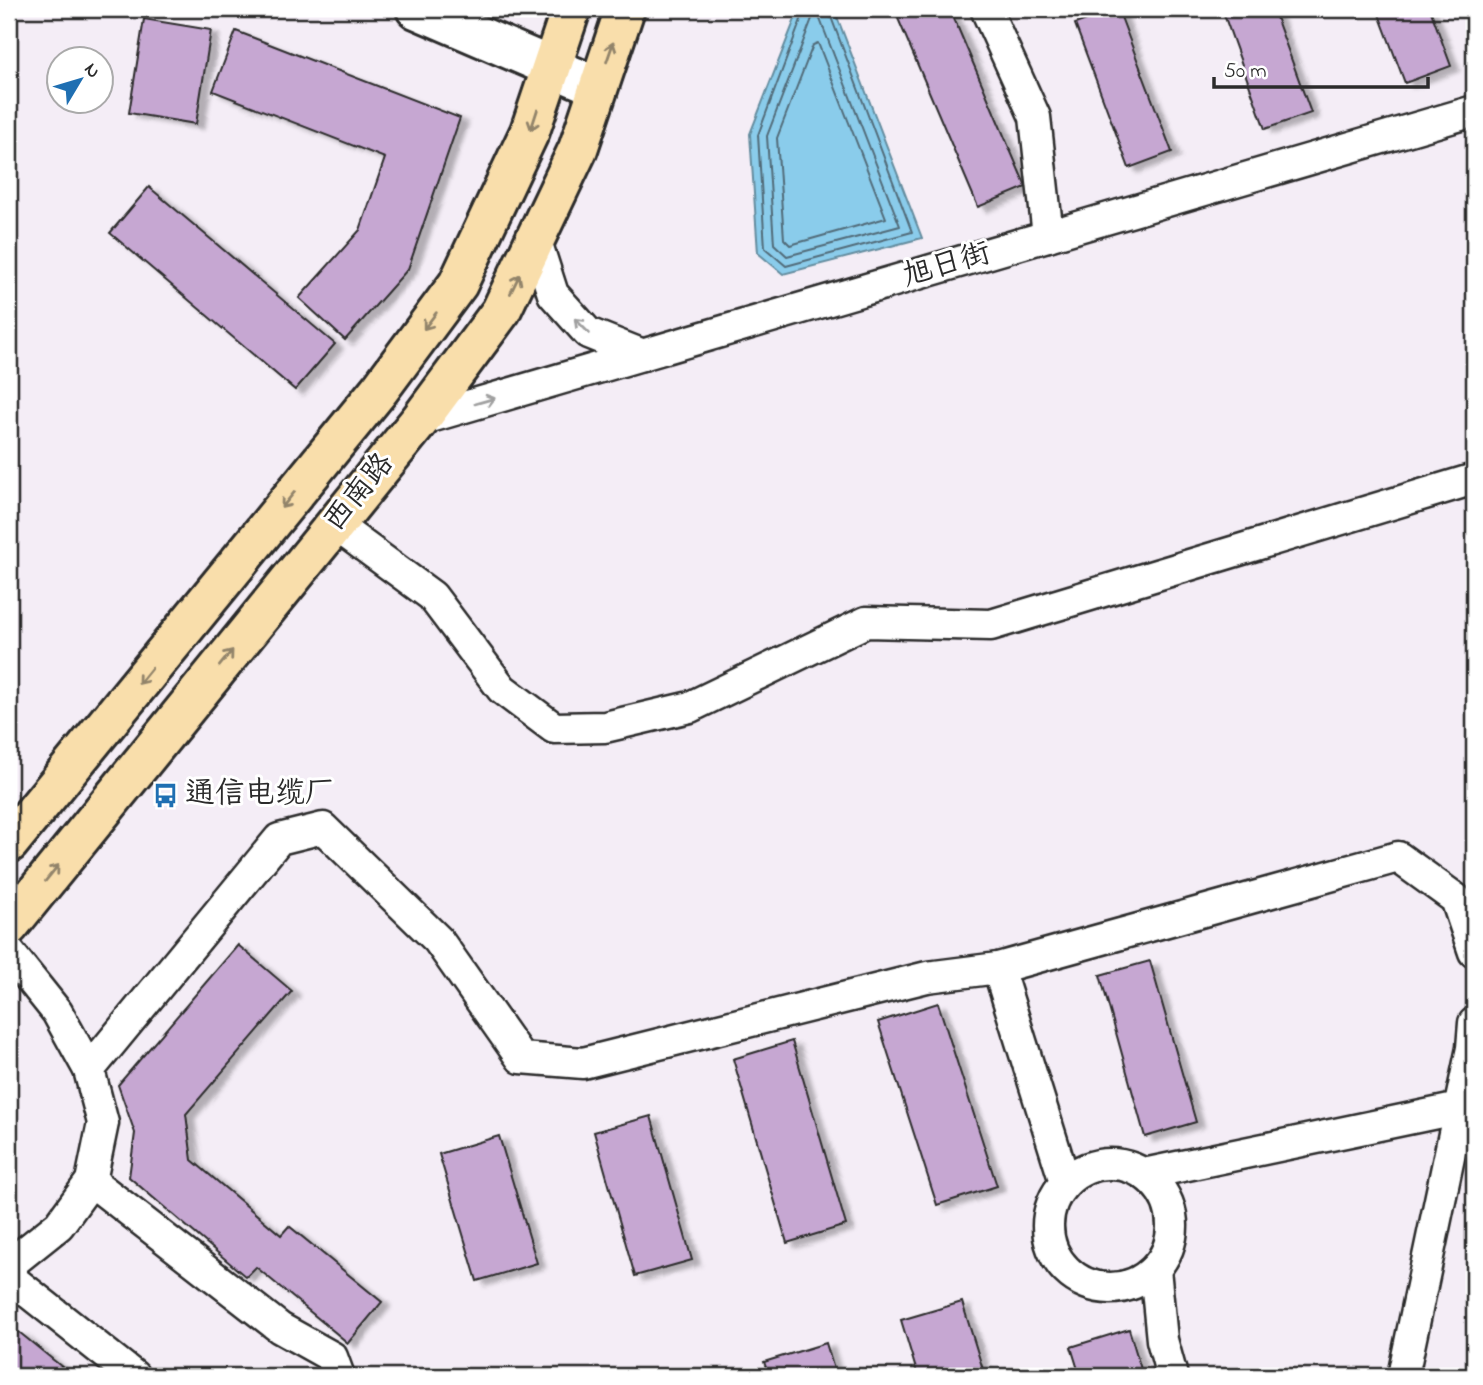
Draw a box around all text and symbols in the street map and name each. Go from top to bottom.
one-way arrow [605,41,617,63]
north arrow [46,46,116,116]
scale bar [1214,46,1427,90]
text: 50 m [1224,57,1267,87]
text: N [77,58,106,85]
one-way arrow [526,109,539,131]
street label: 旭日街 [898,232,996,300]
one-way arrow [508,274,522,295]
one-way arrow [422,311,437,330]
one-way arrow [574,317,591,334]
one-way arrow [474,394,496,407]
street label: 西南路 [315,444,405,542]
one-way arrow [281,490,296,508]
one-way arrow [218,649,234,667]
one-way arrow [137,666,152,684]
place label: 通信电缆厂 [185,773,335,817]
bus stop icon: 通信电缆厂 [151,781,179,809]
one-way arrow [44,864,59,882]

